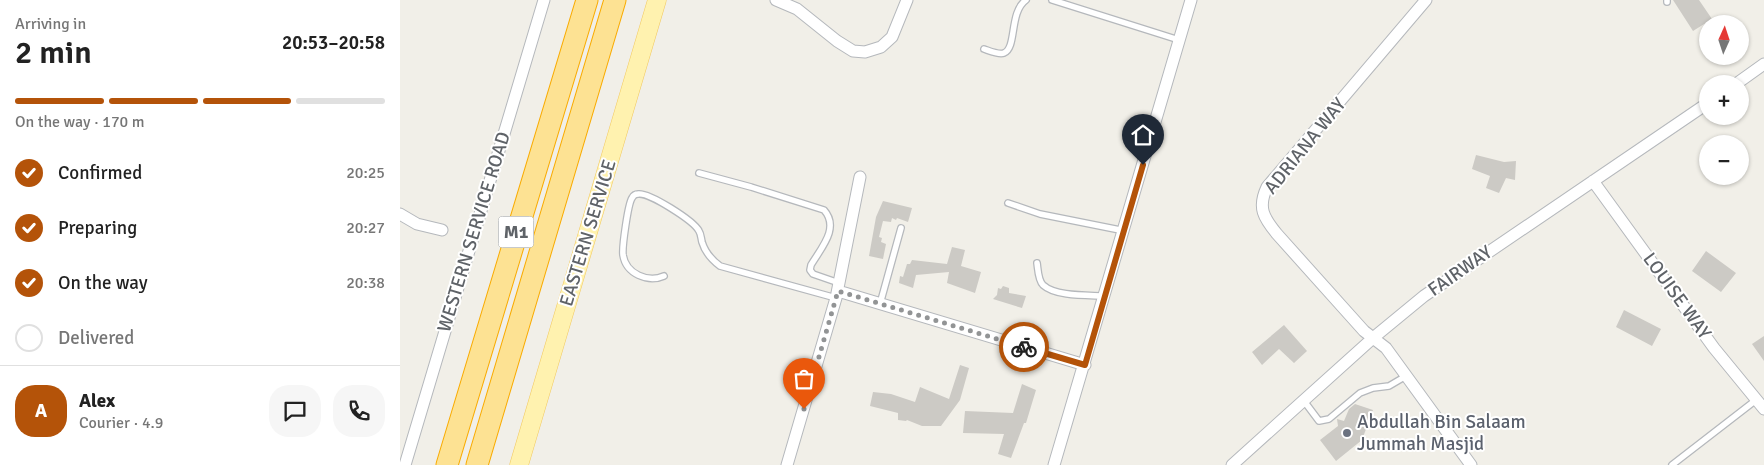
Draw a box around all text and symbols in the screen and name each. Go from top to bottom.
text: Arriving in [15,14,86,34]
north arrow [1699,15,1749,65]
map controls [1699,15,1749,185]
text: 20:53–20:58 [282,31,385,55]
text: 2 min [15,33,92,72]
button: + [1699,75,1749,125]
street label: ADRIANA WAY [1259,93,1351,199]
text: On the way · 170 m [15,112,145,132]
pin [1122,114,1164,165]
icon: home [1129,121,1157,149]
street label: WESTERN SERVICE ROAD [432,129,516,335]
button: − [1699,135,1749,185]
street label: EASTERN SERVICE [554,157,622,309]
icon: check [15,159,43,187]
text: Confirmed [58,161,142,185]
text: 20:25 [346,163,385,183]
icon: check [15,214,43,242]
text: Preparing [58,216,137,240]
road number: M1 [498,216,534,248]
text: 20:27 [346,218,385,238]
street label: FAIRWAY [1423,240,1497,302]
street label: LOUISE WAY [1637,248,1717,344]
icon: check [15,269,43,297]
text: On the way [58,271,148,295]
text: 20:38 [346,273,385,293]
courier [999,322,1049,372]
text: Delivered [58,326,134,350]
icon: bike [1010,333,1038,361]
pin [783,358,825,409]
icon: bag [790,365,818,393]
button: chat [269,385,321,437]
button: phone [333,385,385,437]
text: Alex [79,389,115,413]
text: A [35,399,47,423]
place label: Abdullah Bin Salaam Jummah Masjid [1357,410,1526,456]
text: Courier · 4.9 [79,413,163,433]
marker: Abdullah Bin Salaam Jummah Masjid [1341,427,1353,439]

